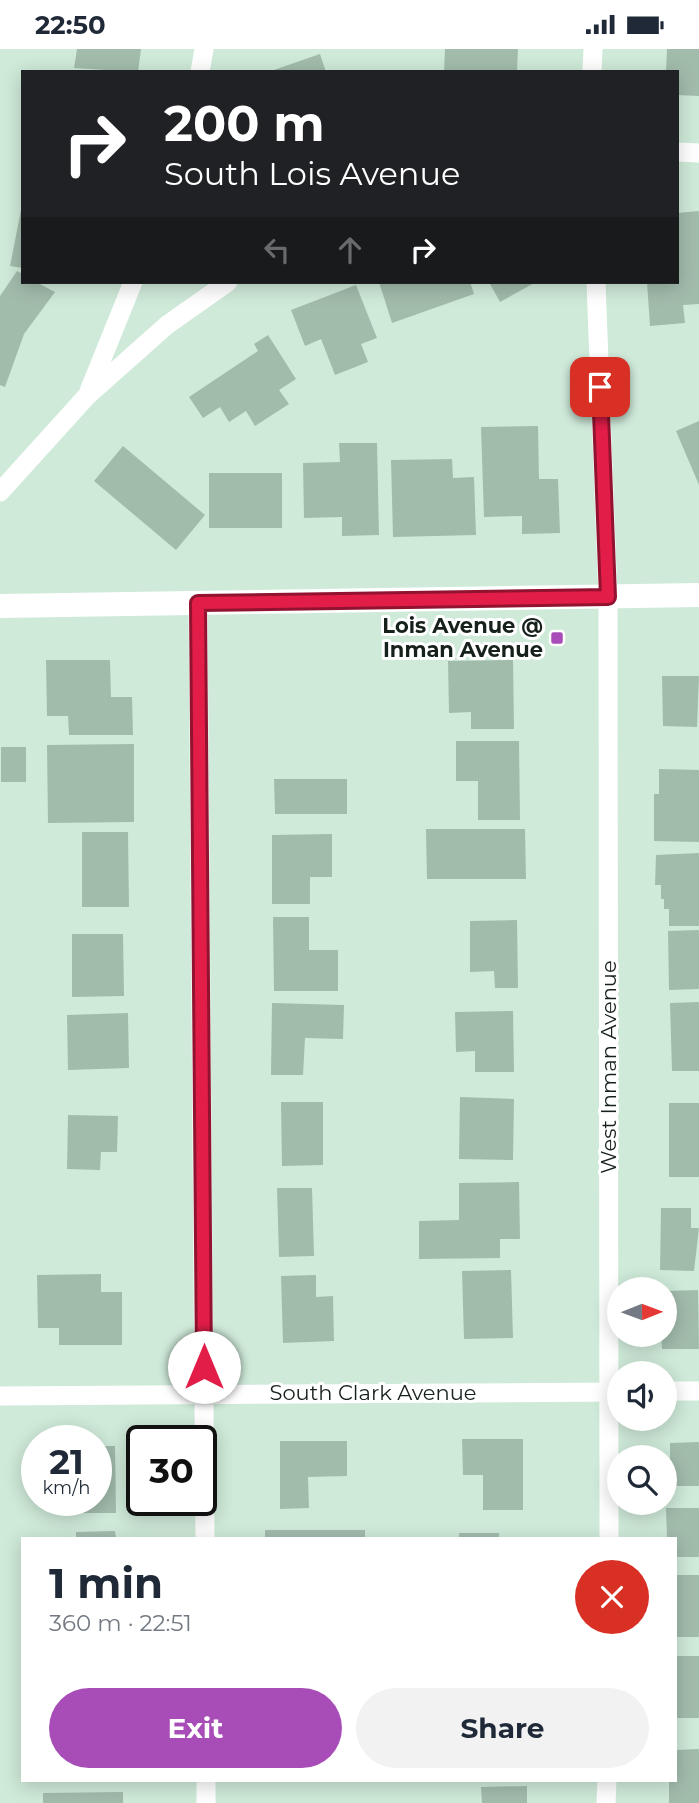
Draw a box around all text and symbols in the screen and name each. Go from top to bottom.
text: 22:50 [35,9,106,41]
text: 200 m [164,94,325,153]
icon: right [49,98,140,189]
text: South Lois Avenue [164,154,460,193]
icon: left [258,231,296,269]
icon: ahead [331,231,369,269]
icon: right [404,231,442,269]
pin [570,357,630,417]
icon: arrive [581,368,619,406]
place label: Lois Avenue @ Inman Avenue [382,613,543,662]
marker: Lois Avenue @ Inman Avenue [549,630,565,646]
street label: West Inman Avenue [596,960,621,1174]
north arrow [607,1277,677,1347]
map controls [607,1277,677,1515]
position arrow [167,1330,241,1404]
button: sound [607,1361,677,1431]
street label: South Clark Avenue [270,1380,476,1405]
speed limit sign: 30 [126,1425,217,1516]
text: 21 [49,1440,84,1483]
button: search [607,1445,677,1515]
text: km/h [42,1477,91,1499]
text: 1 min [49,1557,163,1609]
button: close [575,1560,649,1634]
text: 360 m · 22:51 [49,1609,192,1637]
button: Exit [49,1688,342,1768]
button: Share [356,1688,649,1768]

